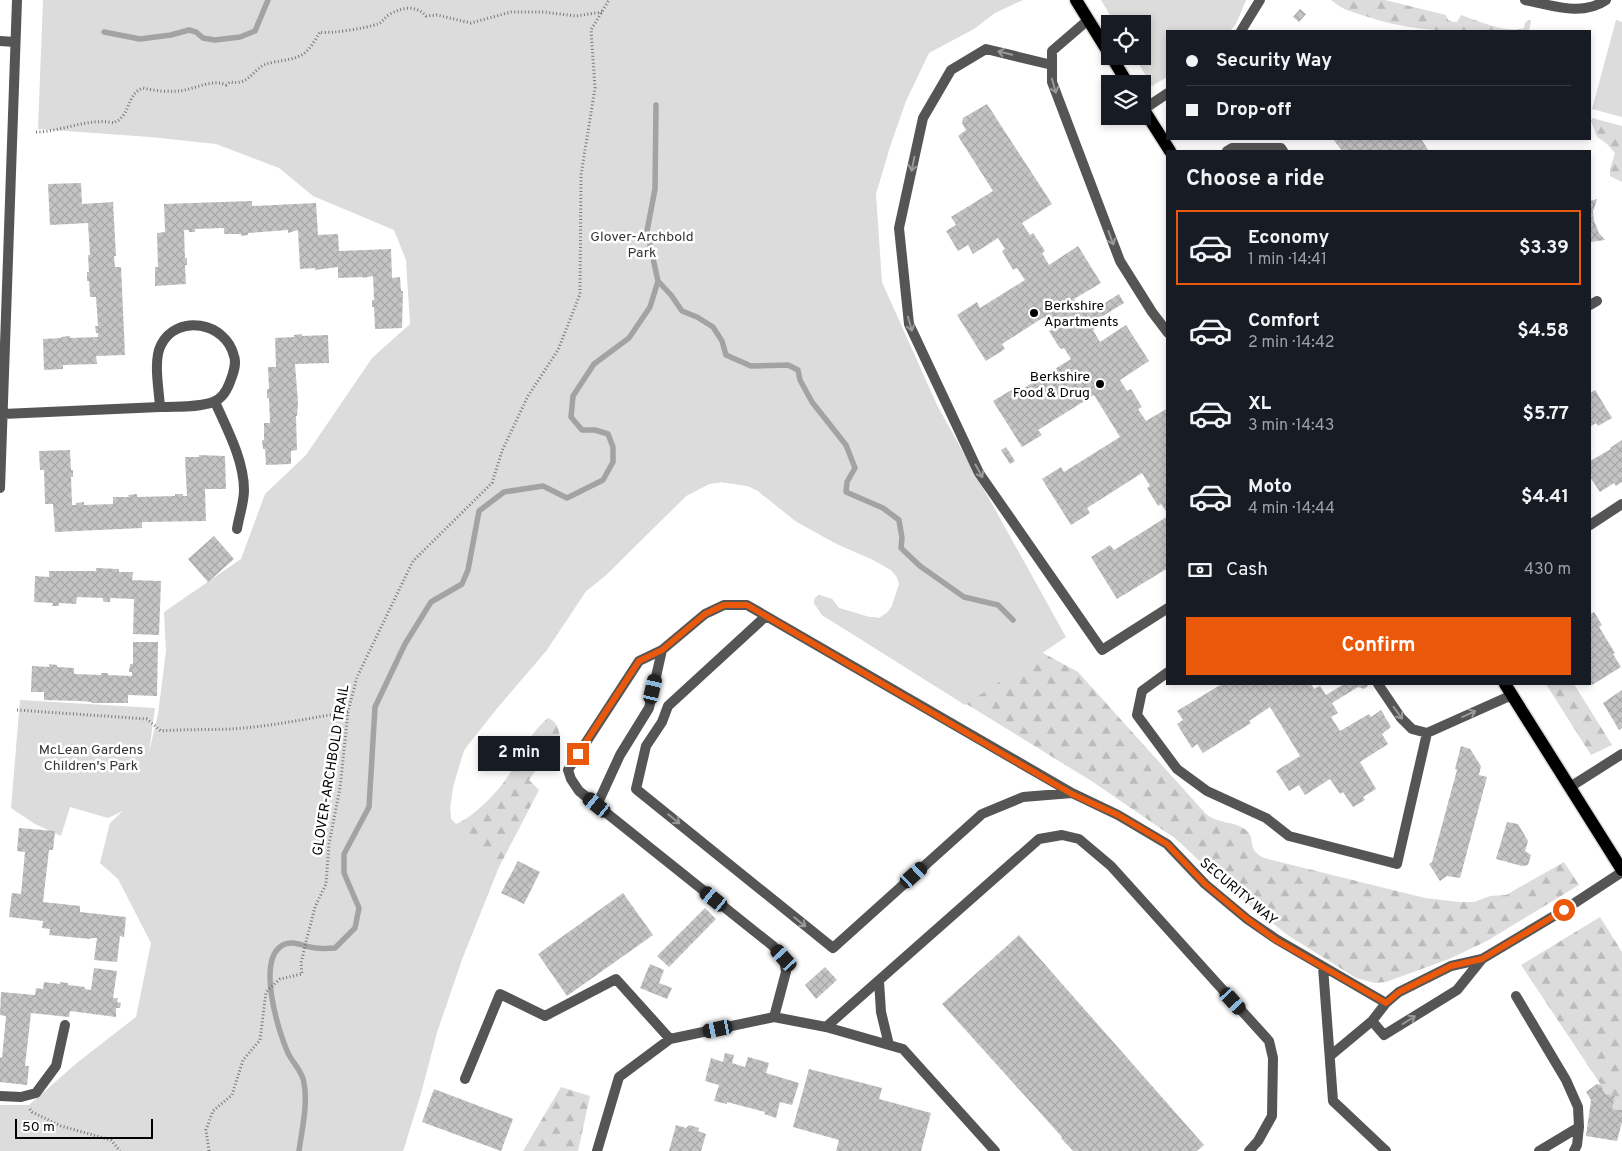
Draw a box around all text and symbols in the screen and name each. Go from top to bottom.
map controls [1101,15,1151,125]
button: locate [1101,15,1151,65]
one-way arrow [997,48,1013,58]
text: Security Way [1216,49,1332,73]
button: layers [1101,75,1151,125]
one-way arrow [1050,78,1060,94]
text: Drop-off [1216,98,1291,122]
one-way arrow [908,155,917,171]
text: Choose a ride [1186,166,1324,193]
icon: car [1188,225,1233,270]
text: Economy [1248,226,1329,250]
park label: Glover-Archbold Park [590,229,694,262]
one-way arrow [1107,230,1116,245]
text: $3.39 [1519,236,1569,260]
text: 1 min · 14:41 [1248,250,1327,270]
place label: Berkshire Apartments [1044,298,1119,331]
marker: Berkshire Apartments [1028,307,1040,319]
icon: car [1188,308,1233,353]
text: Comfort [1248,309,1320,333]
one-way arrow [906,316,916,332]
text: $4.58 [1517,319,1569,343]
text: 2 min · 14:42 [1248,333,1335,353]
place label: Berkshire Food & Drug [1013,369,1090,402]
marker: Berkshire Food & Drug [1094,378,1106,390]
icon: car [1188,391,1233,436]
text: XL [1248,392,1271,416]
text: $5.77 [1523,402,1569,426]
text: 3 min · 14:43 [1248,416,1334,436]
one-way arrow [975,463,984,478]
icon: car [1188,474,1233,519]
text: Moto [1248,475,1292,499]
text: $4.41 [1521,485,1569,509]
text: 4 min · 14:44 [1248,499,1335,519]
icon: cash [1186,556,1214,584]
text: Cash [1226,558,1268,582]
text: 430 m [1524,560,1571,580]
button: Confirm [1186,617,1571,675]
car [642,673,663,705]
street label: GLOVER-ARCHBOLD TRAIL [310,683,353,857]
one-way arrow [1393,706,1403,720]
one-way arrow [1461,708,1476,718]
callout: 2 min [478,736,560,772]
park label: McLean Gardens Children's Park [39,742,143,775]
text: 2 min [498,743,540,763]
route end [567,743,589,765]
car [580,790,613,820]
one-way arrow [667,814,680,825]
street label: SECURITY WAY [1196,855,1280,930]
car [897,859,930,891]
car [697,884,730,914]
route start [1553,899,1575,921]
one-way arrow [793,916,806,927]
car [768,942,799,974]
car [1217,985,1248,1017]
one-way arrow [1402,1014,1416,1024]
car [701,1019,734,1039]
scale bar [15,1116,152,1139]
text: 50 m [22,1119,55,1136]

